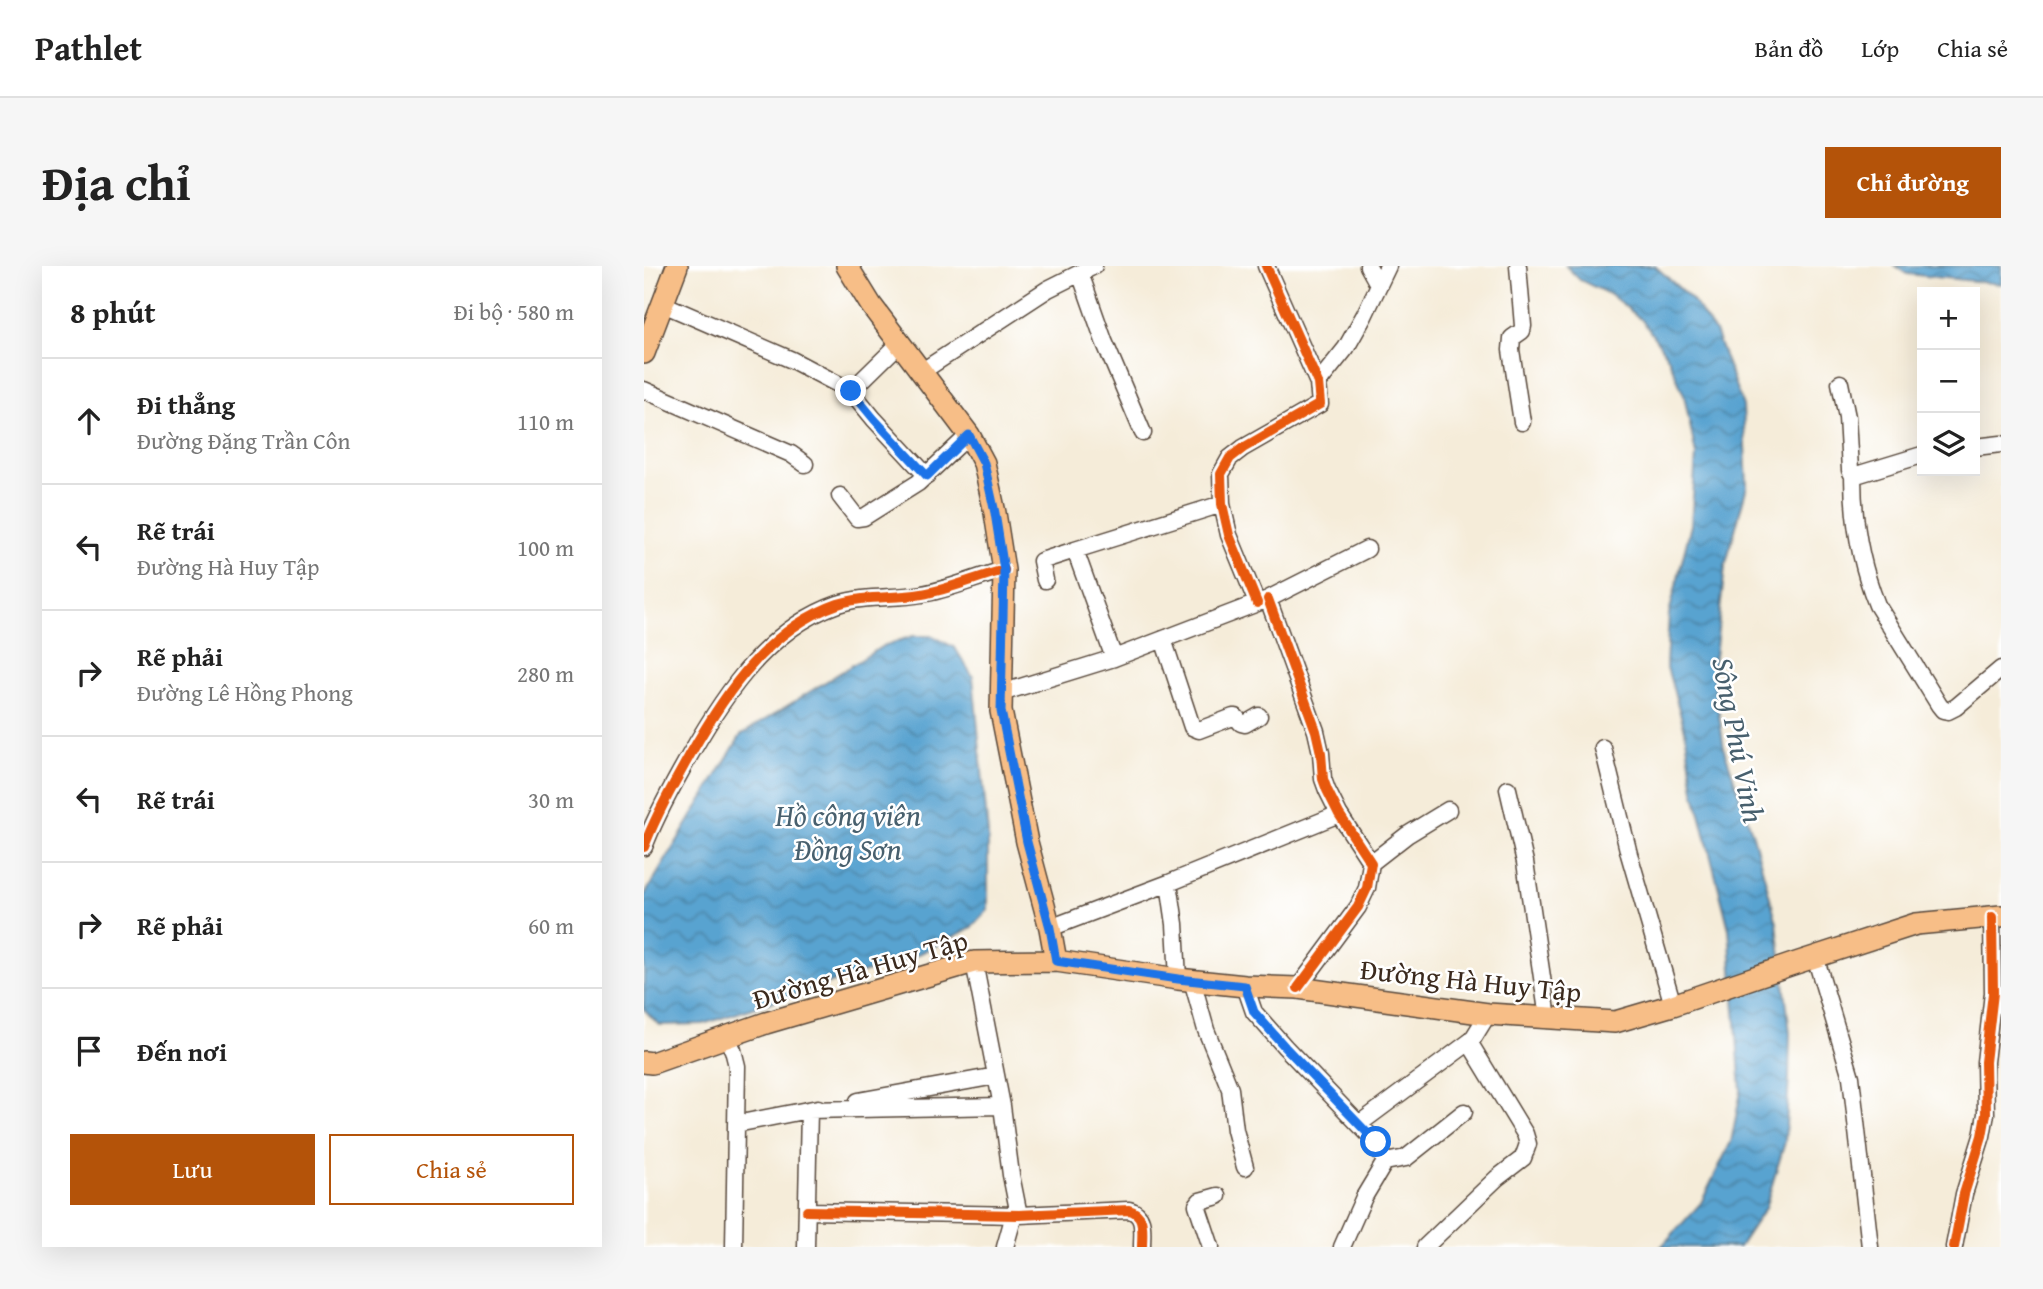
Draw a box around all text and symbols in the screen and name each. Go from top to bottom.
text: Pathlet [35,24,142,72]
text: Bản đồ [1755,31,1823,66]
text: Lớp [1861,31,1899,66]
text: Chia sẻ [1937,31,2008,66]
text: Địa chỉ [42,146,191,218]
button: Chỉ đường [1825,147,2001,218]
map controls [1917,287,1980,476]
button: + [1917,287,1980,350]
text: 8 phút [70,290,156,334]
text: Đi bộ · 580 m [454,295,574,328]
button: − [1917,350,1980,413]
route end [835,375,866,406]
text: Đi thẳng [137,385,235,424]
icon: ahead [70,402,108,440]
text: 110 m [517,405,574,438]
button: layers [1917,413,1980,476]
text: Đường Đặng Trần Côn [137,424,350,457]
text: Rẽ trái [137,511,215,550]
icon: left [70,528,108,566]
text: 100 m [517,531,574,564]
text: Đường Hà Huy Tập [137,550,319,583]
text: Rẽ phải [137,637,223,676]
water label: Sông Phú Vinh [1701,653,1777,827]
icon: right [70,654,108,692]
text: 280 m [517,657,574,690]
text: Đường Lê Hồng Phong [137,676,353,709]
icon: left [70,780,108,818]
text: Rẽ trái [137,780,215,819]
text: 30 m [528,783,574,816]
water label: Hồ công viên Đồng Sơn [774,793,921,871]
icon: right [70,906,108,944]
text: Rẽ phải [137,906,223,945]
text: 60 m [528,909,574,942]
street label: Đường Hà Huy Tập [748,919,972,1019]
street label: Đường Hà Huy Tập [1358,948,1584,1012]
icon: arrive [70,1032,108,1070]
text: Đến nơi [137,1032,227,1071]
route start [1360,1126,1391,1157]
button: Lưu [70,1134,315,1205]
button: Chia sẻ [329,1134,574,1205]

